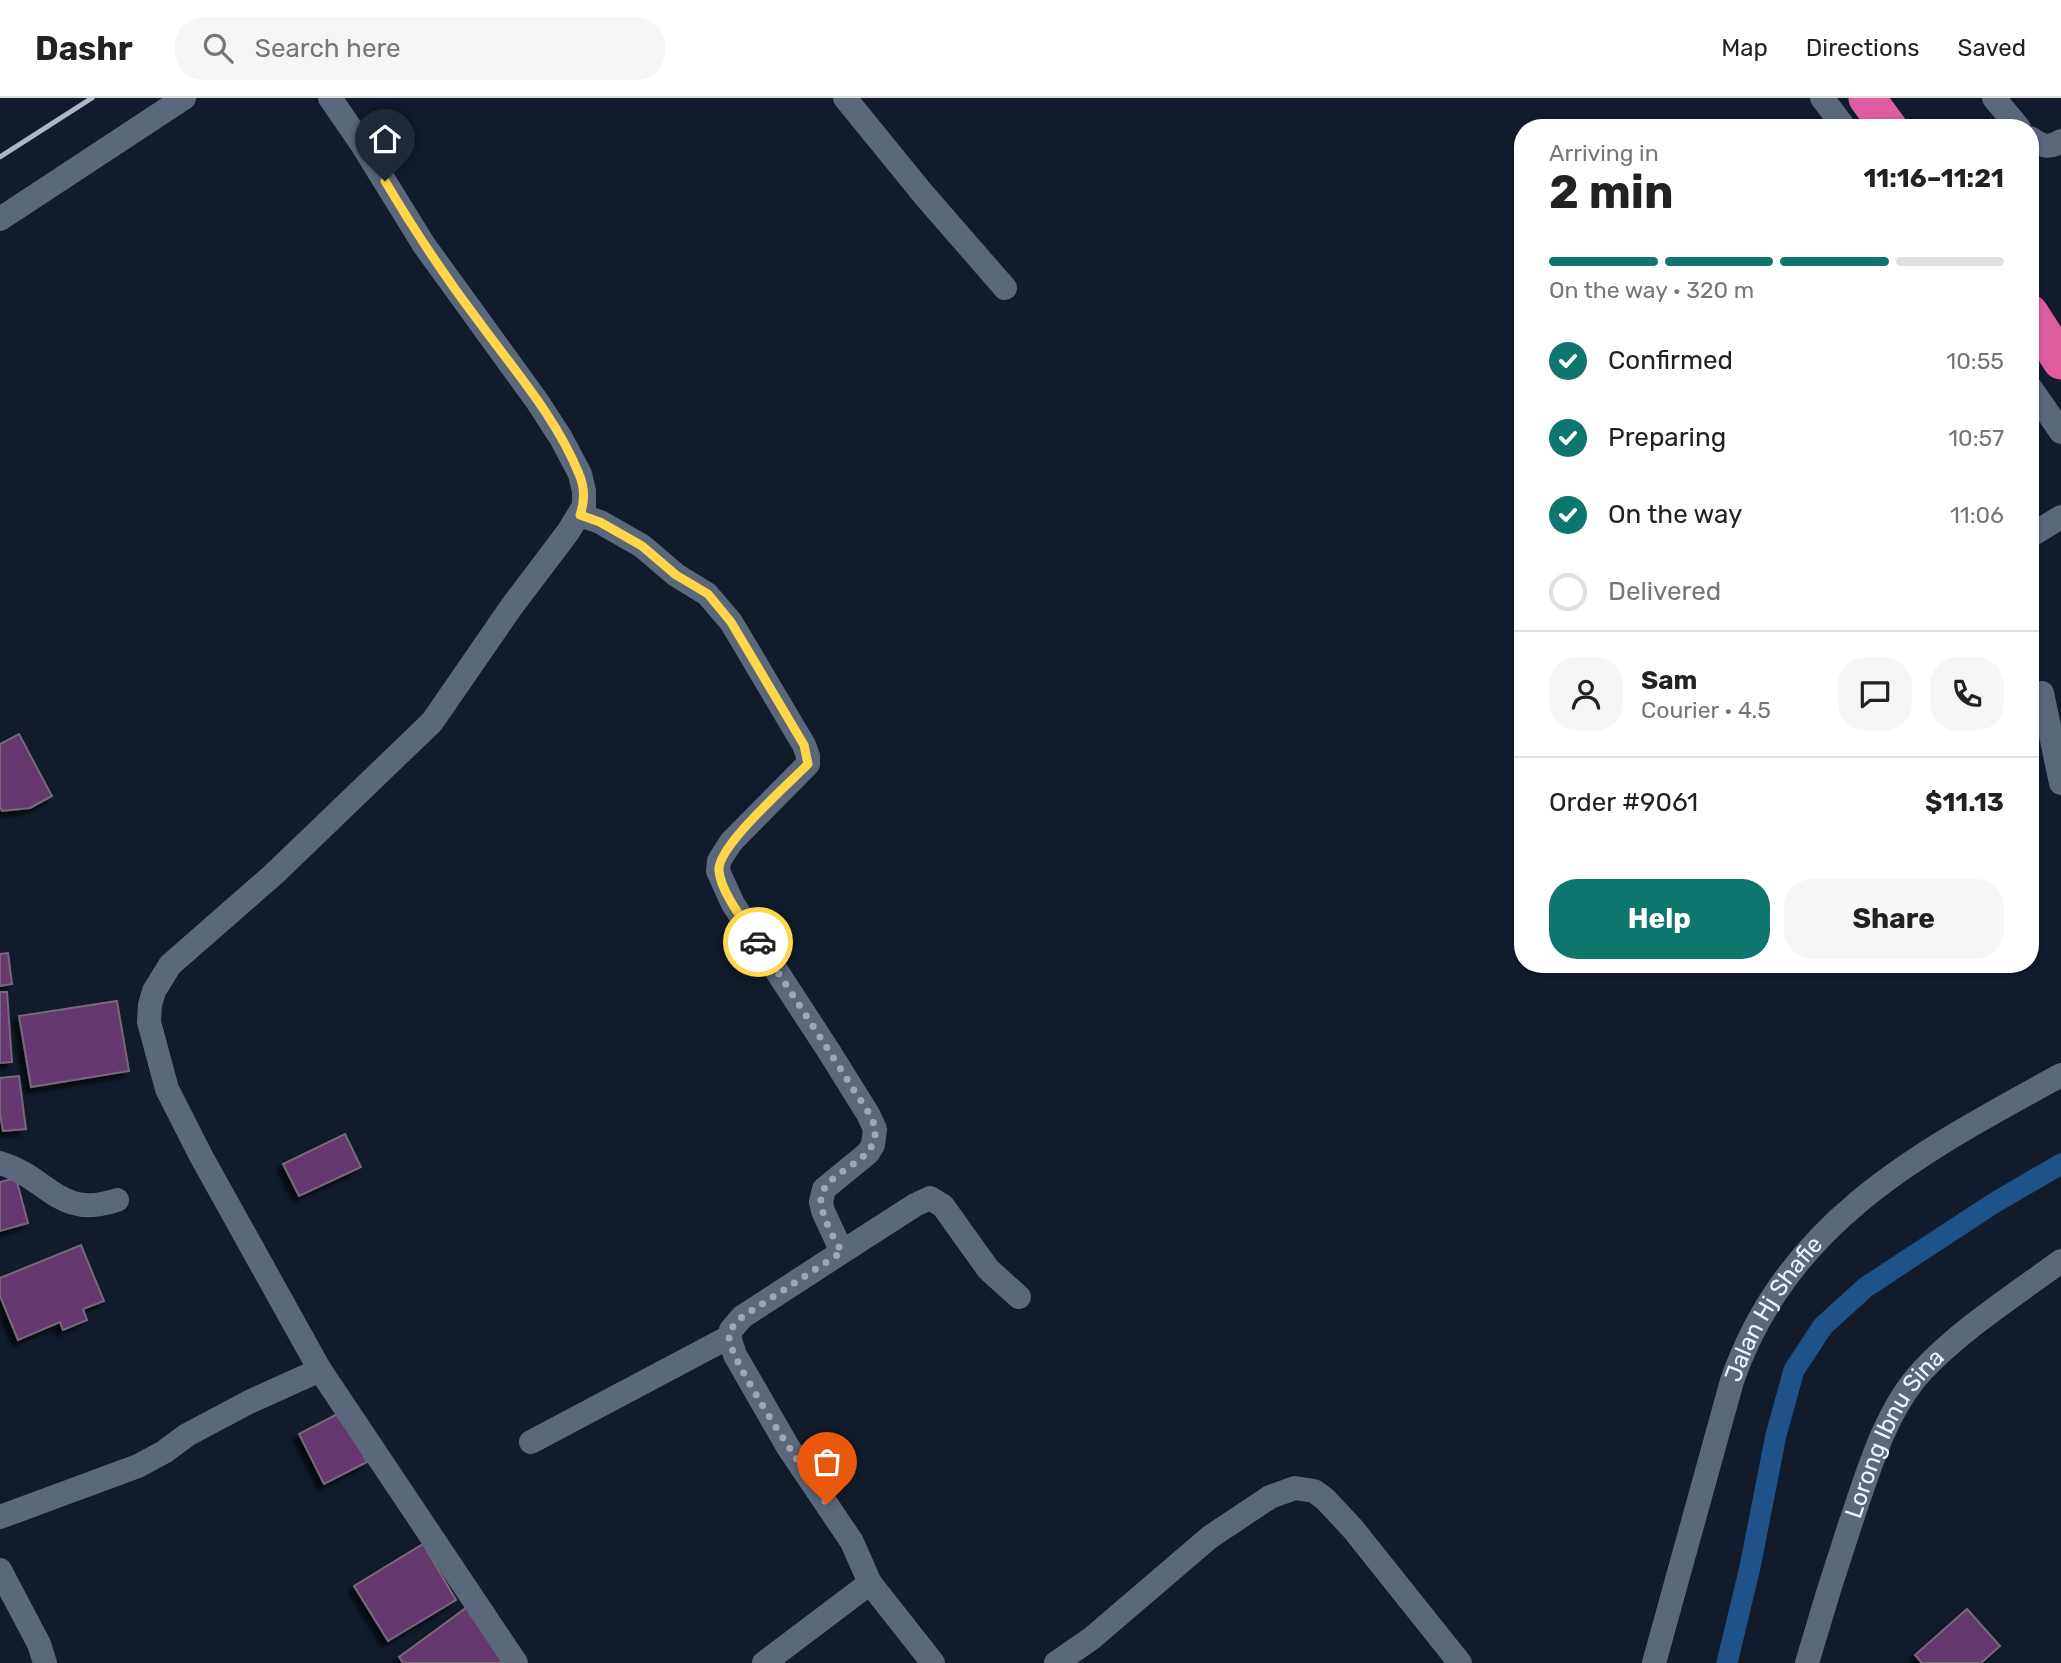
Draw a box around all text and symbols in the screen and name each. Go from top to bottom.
search box [175,17,665,80]
text: Dashr [35,29,133,68]
icon: search [199,29,237,67]
text: Search here [255,33,401,64]
text: Map [1721,34,1768,62]
text: Directions [1806,34,1919,62]
text: Saved [1957,34,2026,62]
pin [355,109,415,181]
icon: home [366,120,404,158]
text: Arriving in [1549,139,1659,167]
text: 11:16–11:21 [1863,163,2004,194]
text: 2 min [1549,165,1674,220]
text: On the way · 320 m [1549,276,1754,304]
icon: check [1549,342,1587,380]
text: Confirmed [1608,345,1733,376]
text: 10:55 [1946,347,2004,375]
icon: check [1549,419,1587,457]
text: Preparing [1608,422,1726,453]
text: 10:57 [1948,424,2004,452]
icon: check [1549,496,1587,534]
text: On the way [1608,499,1742,530]
text: 11:06 [1950,501,2004,529]
text: Delivered [1608,576,1721,607]
button: person [1549,657,1623,731]
button: chat [1838,657,1912,731]
button: phone [1930,657,2004,731]
text: Sam [1641,665,1697,696]
text: Courier · 4.5 [1641,696,1771,724]
text: Order #9061 [1549,787,1698,818]
text: $11.13 [1925,787,2004,818]
button: Help [1549,879,1770,959]
button: Share [1784,879,2004,959]
courier [723,907,793,977]
icon: car [739,923,777,961]
street label: Jalan Hj Shafie [1719,1230,1828,1386]
street label: Lorong Ibnu Sina [1839,1343,1950,1522]
pin [797,1432,857,1504]
icon: bag [808,1443,846,1481]

